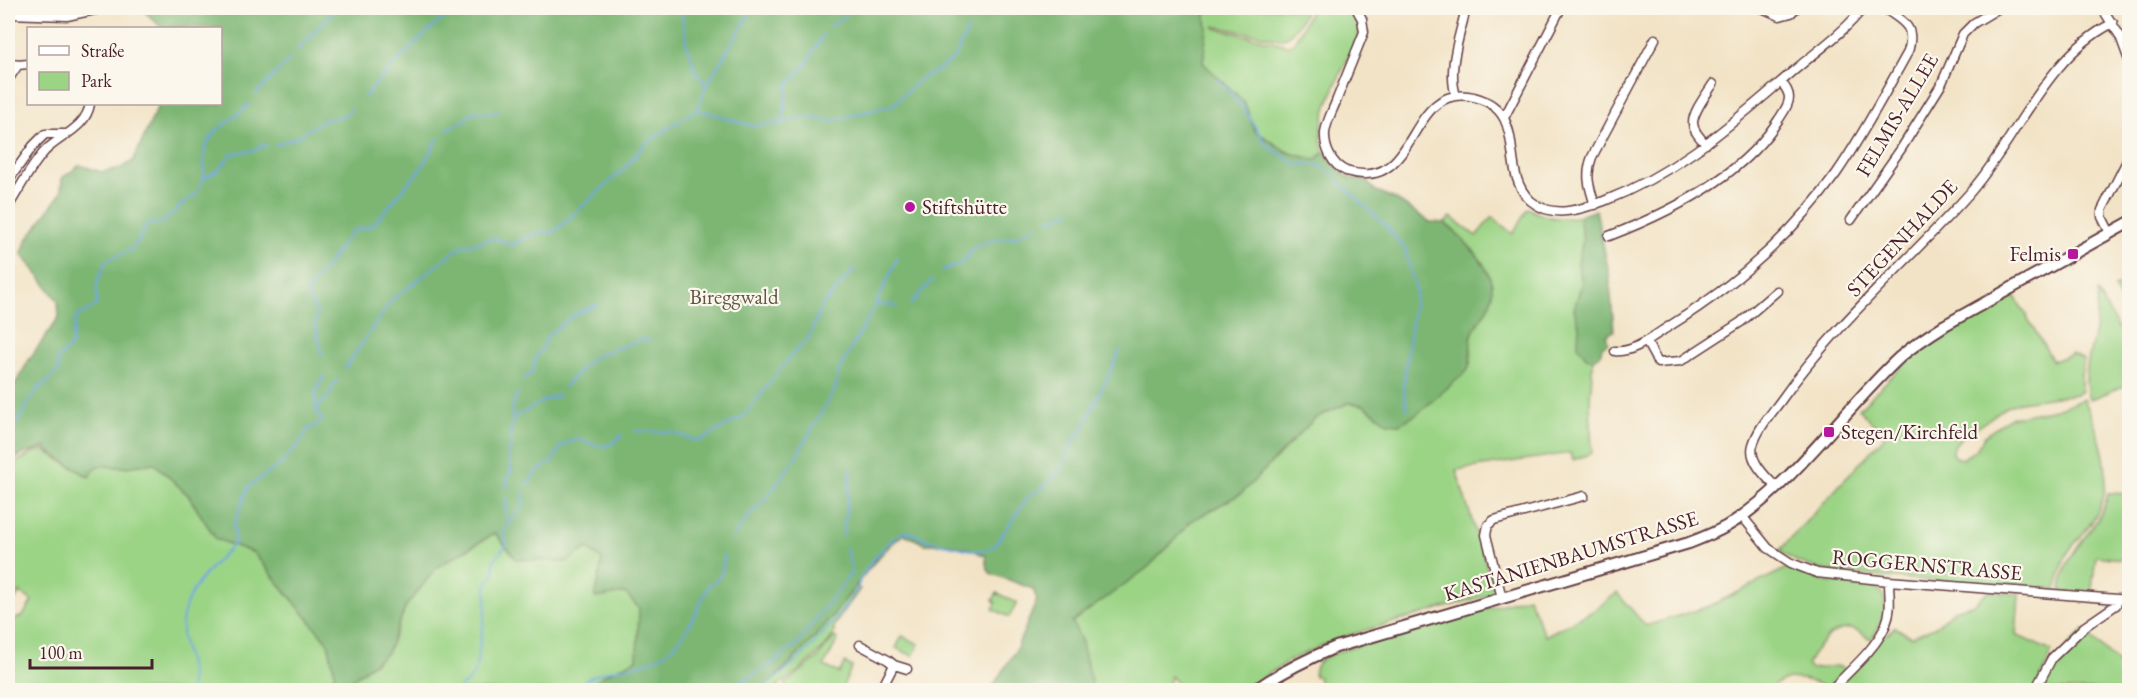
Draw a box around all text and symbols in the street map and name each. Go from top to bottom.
legend [27,27,222,105]
text: Straße [81,39,124,62]
street label: FELMIS-ALLEE [1849,48,1944,181]
text: Park [81,69,112,92]
street label: STEGENHALDE [1840,173,1963,302]
place label: Stiftshütte [922,193,1007,220]
marker: Stiftshütte [903,200,917,214]
place label: Felmis [2009,240,2061,267]
marker: Felmis [2066,247,2080,261]
park label: Bireggwald [689,283,779,310]
place label: Stegen/Kirchfeld [1841,418,1979,445]
marker: Stegen/Kirchfeld [1822,425,1836,439]
street label: KASTANIENBAUMSTRASSE [1440,504,1701,607]
street label: ROGGERNSTRASSE [1831,543,2023,586]
scale bar [30,632,152,670]
text: 100 m [39,641,83,664]

